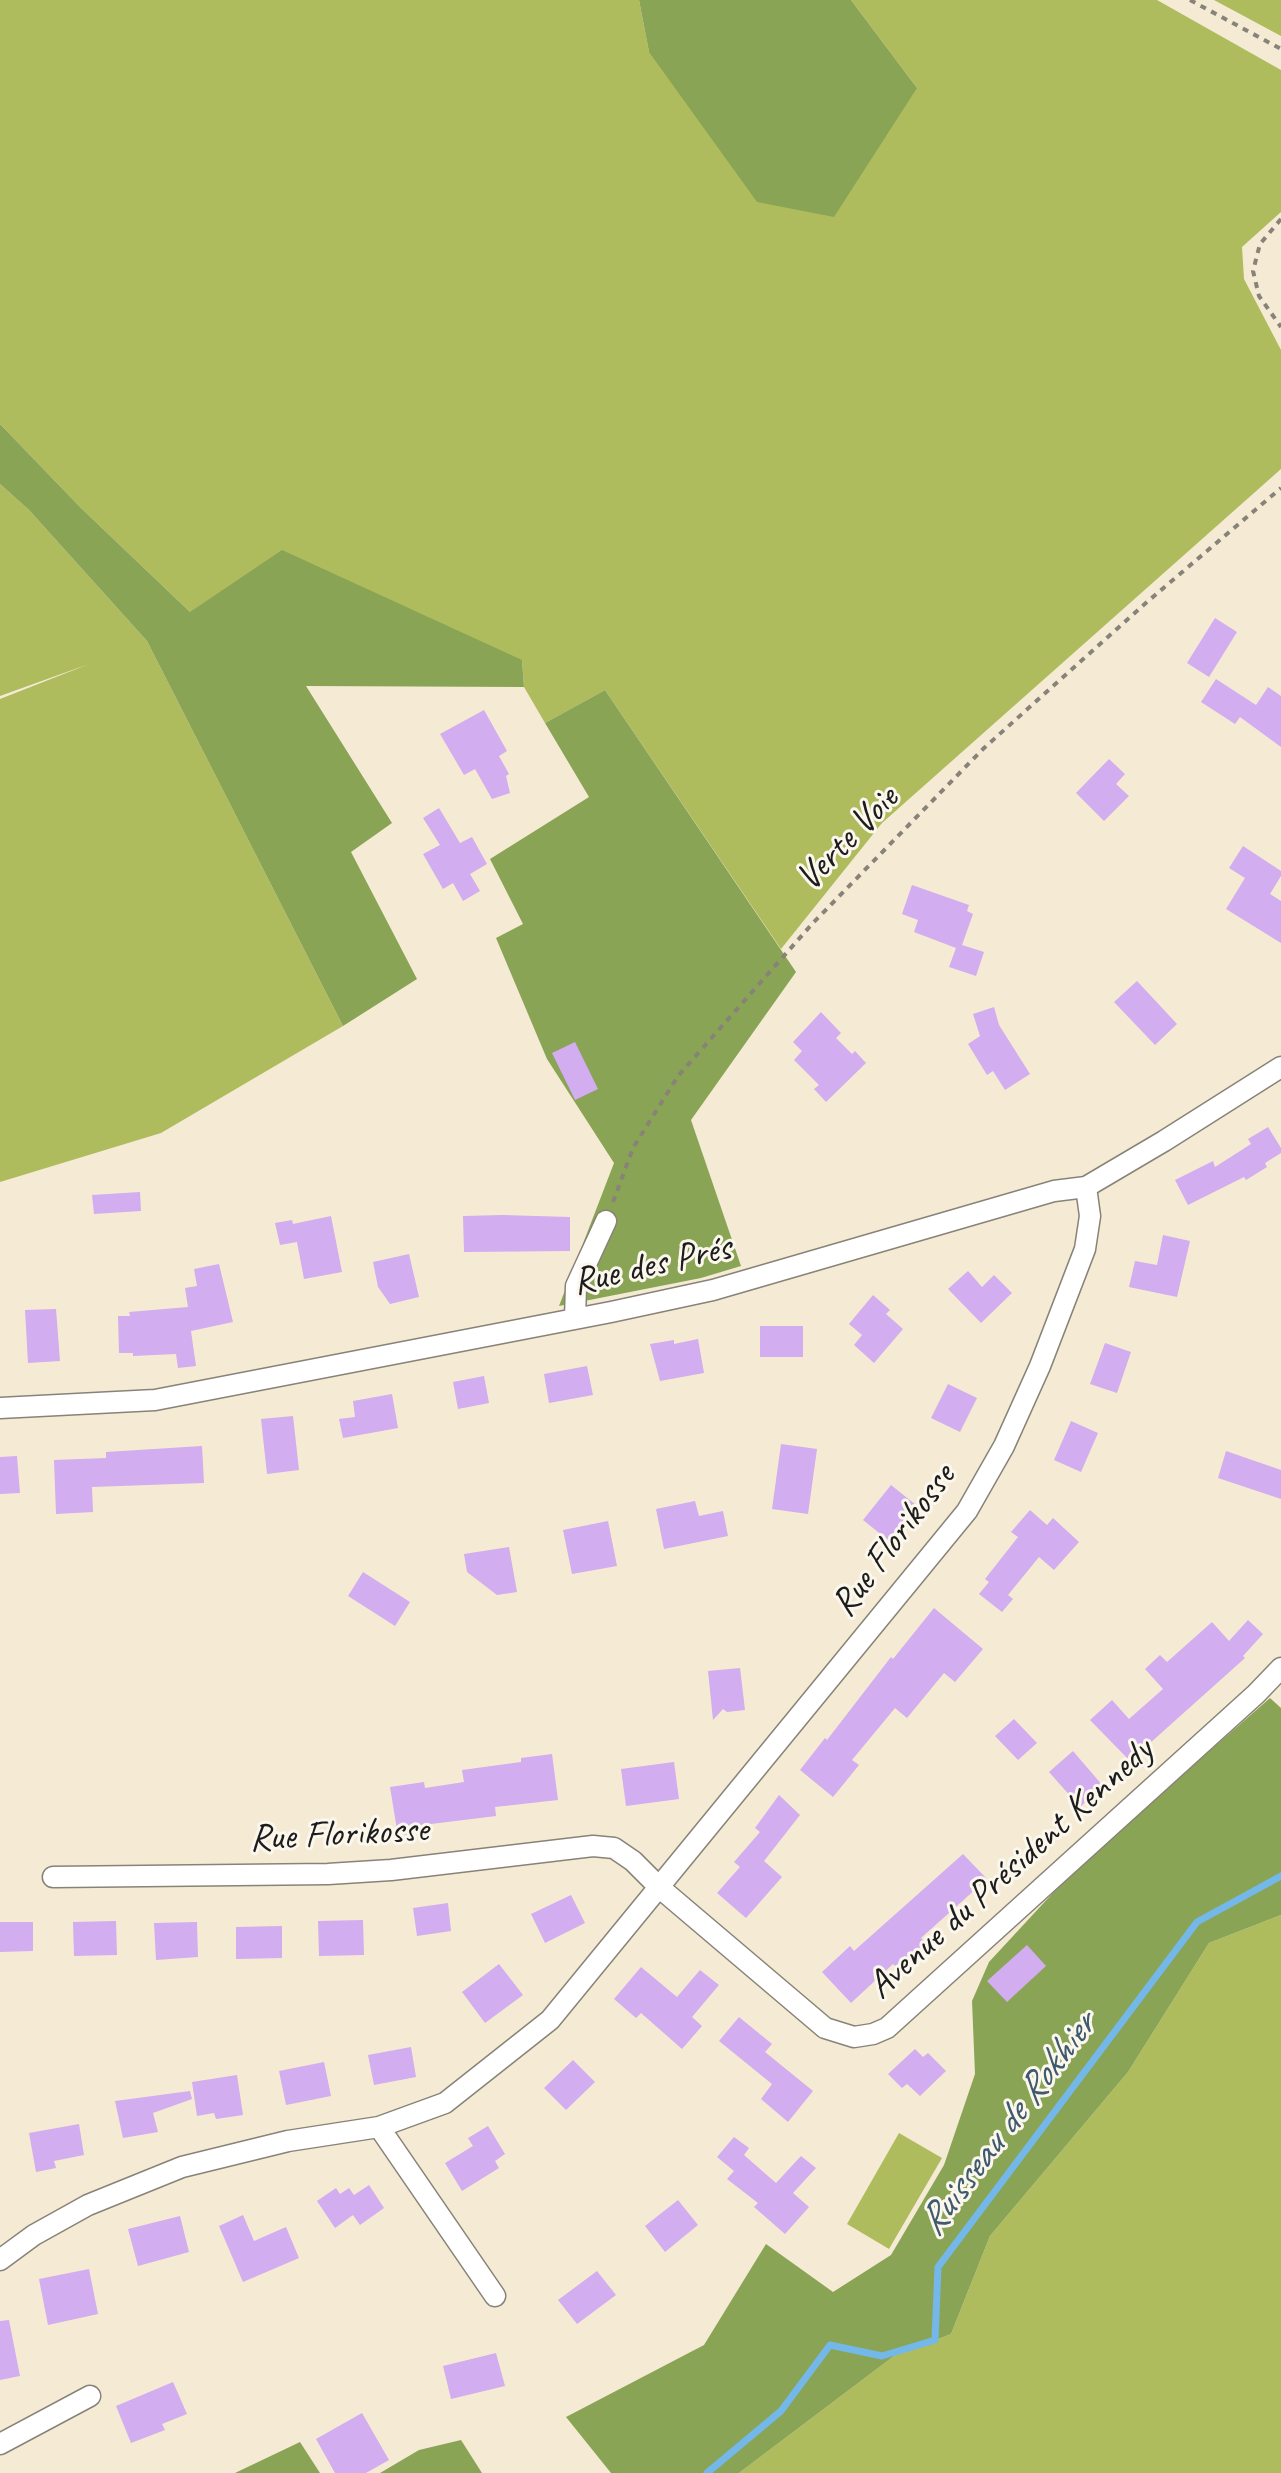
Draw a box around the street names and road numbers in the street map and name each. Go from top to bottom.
street label: Verte Voie [787,777,909,901]
street label: Rue des Prés [568,1226,736,1306]
street label: Rue Florikosse [822,1456,966,1626]
street label: Avenue du Président Kennedy [859,1729,1163,2009]
street label: Rue Florikosse [248,1808,430,1862]

